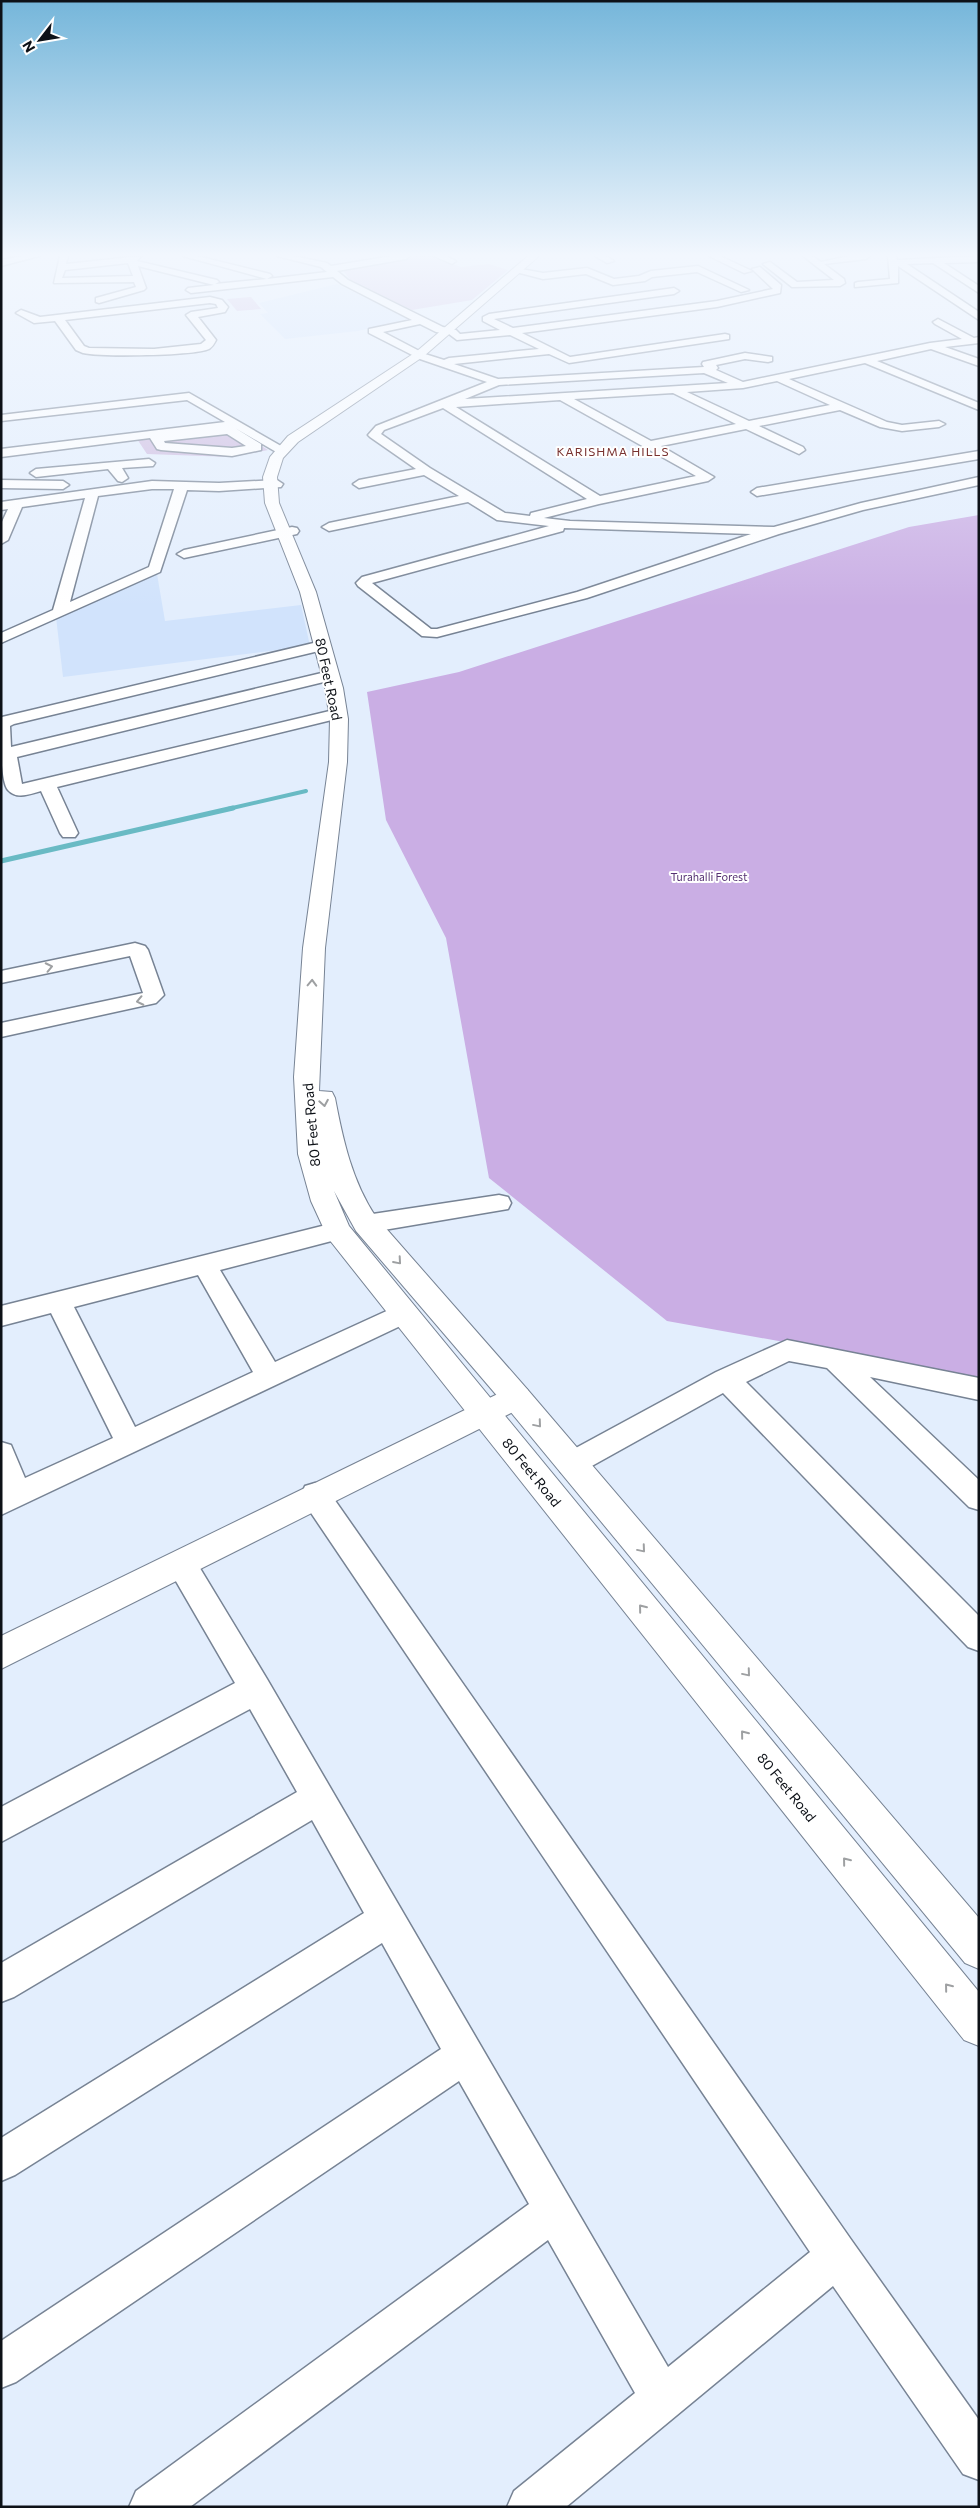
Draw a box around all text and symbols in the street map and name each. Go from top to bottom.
north arrow [15,15,65,65]
text: N [18,38,38,56]
district label: KARISHMA HILLS [557,444,669,458]
street label: 80 Feet Road [312,636,346,722]
park label: Turahalli Forest [670,870,748,883]
one-way arrow [45,962,53,973]
one-way arrow [307,979,317,987]
one-way arrow [136,995,145,1006]
street label: 80 Feet Road [299,1083,323,1167]
one-way arrow [318,1099,328,1107]
one-way arrow [392,1255,401,1264]
one-way arrow [533,1418,541,1427]
street label: 80 Feet Road [499,1434,565,1510]
one-way arrow [637,1543,646,1552]
one-way arrow [640,1605,648,1614]
one-way arrow [741,1667,749,1676]
one-way arrow [742,1731,750,1740]
street label: 80 Feet Road [754,1749,820,1825]
one-way arrow [844,1858,852,1867]
one-way arrow [946,1984,954,1993]

